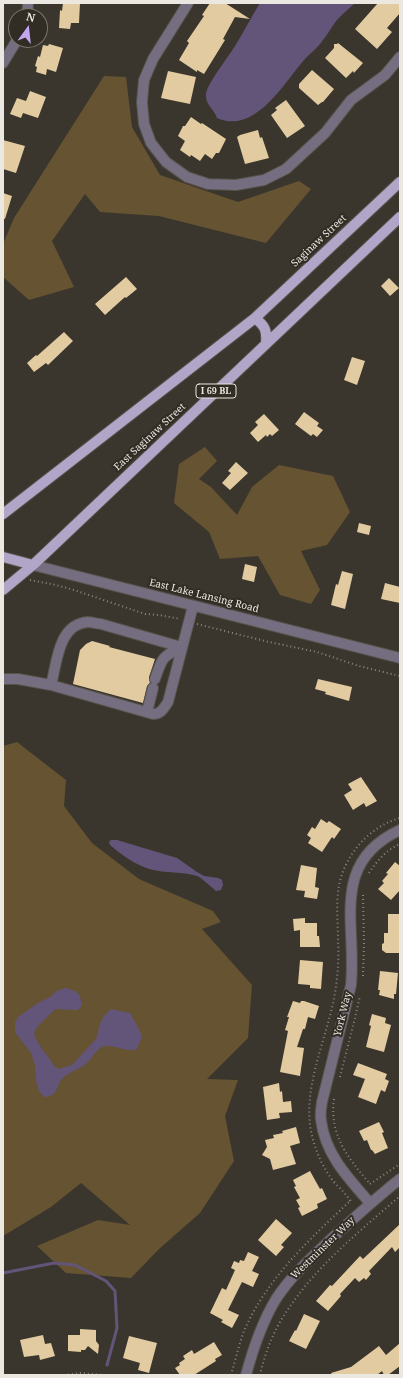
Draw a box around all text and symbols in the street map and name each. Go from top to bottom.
north arrow [8,8,48,48]
text: N [25,9,37,25]
street label: Saginaw Street [289,212,349,270]
road number: I 69 BL [196,384,236,398]
street label: East Saginaw Street [112,401,188,473]
street label: East Lake Lansing Road [148,577,260,615]
street label: York Way [332,991,354,1037]
street label: Westminster Way [289,1215,357,1281]

